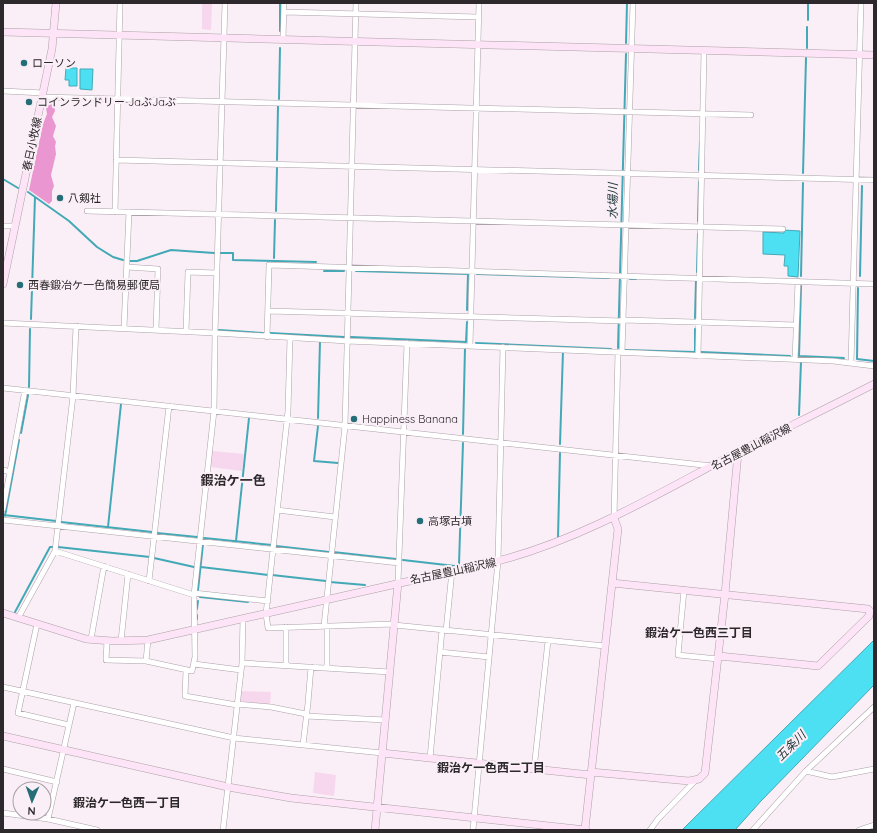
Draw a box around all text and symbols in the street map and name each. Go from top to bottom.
place label: ローソン [32,56,76,70]
marker: ローソン [19,58,29,68]
place label: コインランドリー JaぶJaぶ [37,95,176,109]
marker: コインランドリー JaぶJaぶ [24,97,34,107]
street label: 春日小牧線 [19,116,45,172]
water label: 水場川 [605,181,620,219]
place label: 八剱社 [68,191,101,205]
marker: 八剱社 [55,193,65,203]
place label: 西春鍛冶ケ一色簡易郵便局 [28,278,160,292]
marker: 西春鍛冶ケ一色簡易郵便局 [15,280,25,290]
place label: Happiness Banana [362,412,458,426]
marker: Happiness Banana [349,414,359,424]
street label: 名古屋豊山稲沢線 [709,421,793,473]
district label: 鍜治ケ一色 [200,472,266,488]
place label: 高塚古墳 [428,514,472,528]
marker: 高塚古墳 [415,516,425,526]
street label: 名古屋豊山稲沢線 [409,555,497,587]
district label: 鍜治ケ一色西三丁目 [645,625,753,640]
water label: 五条川 [773,726,810,764]
district label: 鍜治ケ一色西二丁目 [437,760,545,775]
north arrow [12,781,52,821]
district label: 鍜治ケ一色西一丁目 [73,795,181,810]
text: N [27,804,36,818]

